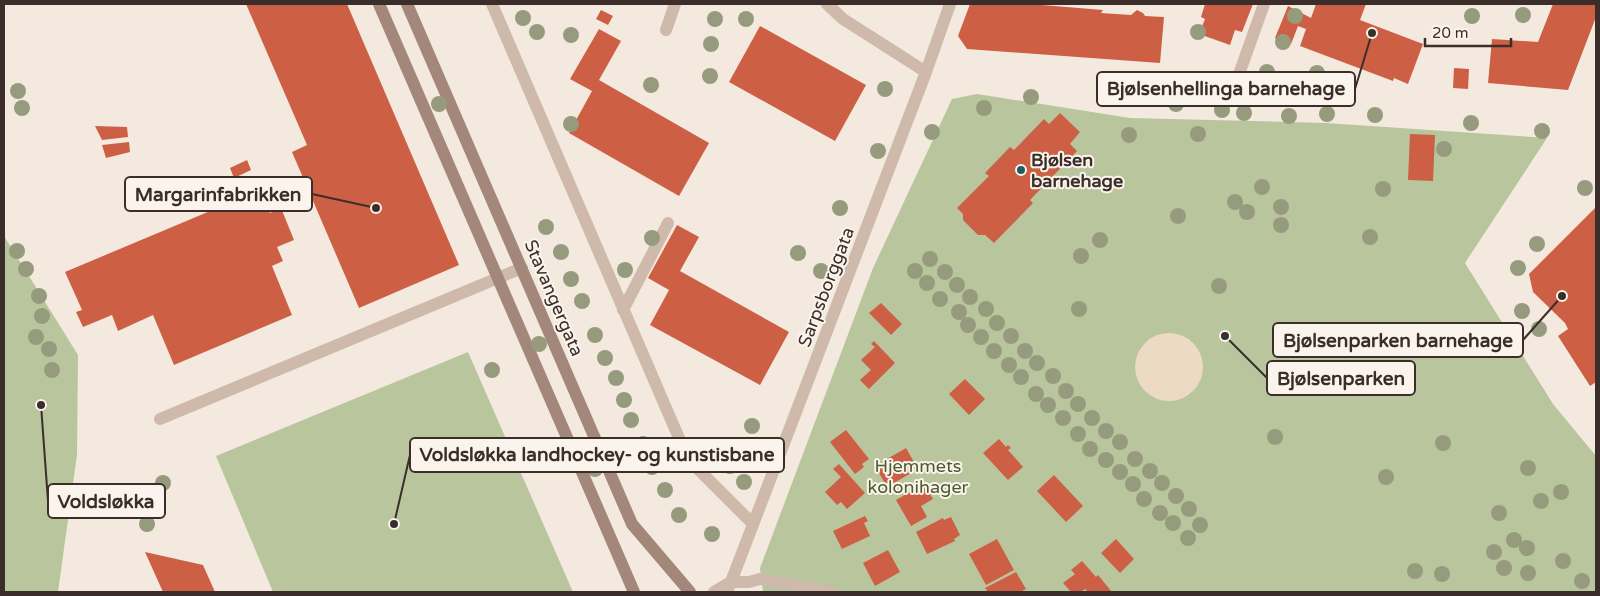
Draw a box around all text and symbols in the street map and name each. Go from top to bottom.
scale bar [1425,15,1511,47]
text: 20 m [1432,24,1469,42]
callout: Bjølsenhellinga barnehage [1097,72,1355,106]
text: Bjølsenhellinga barnehage [1107,78,1346,101]
place label: Bjølsen barnehage [1031,149,1123,192]
marker: Bjølsen barnehage [1015,164,1027,176]
callout: Margarinfabrikken [125,177,312,211]
text: Margarinfabrikken [135,184,301,207]
street label: Sarpsborggata [793,224,859,350]
street label: Stavangergata [520,236,588,360]
callout: Bjølsenparken barnehage [1273,323,1523,357]
text: Bjølsenparken barnehage [1283,330,1513,353]
callout: Bjølsenparken [1267,361,1415,395]
text: Bjølsenparken [1277,368,1405,391]
callout: Voldsløkka landhockey- og kunstisbane [410,438,784,472]
text: Voldsløkka landhockey- og kunstisbane [420,444,775,467]
park label: Hjemmets kolonihager [868,455,969,498]
callout: Voldsløkka [48,484,165,518]
text: Voldsløkka [57,491,155,513]

